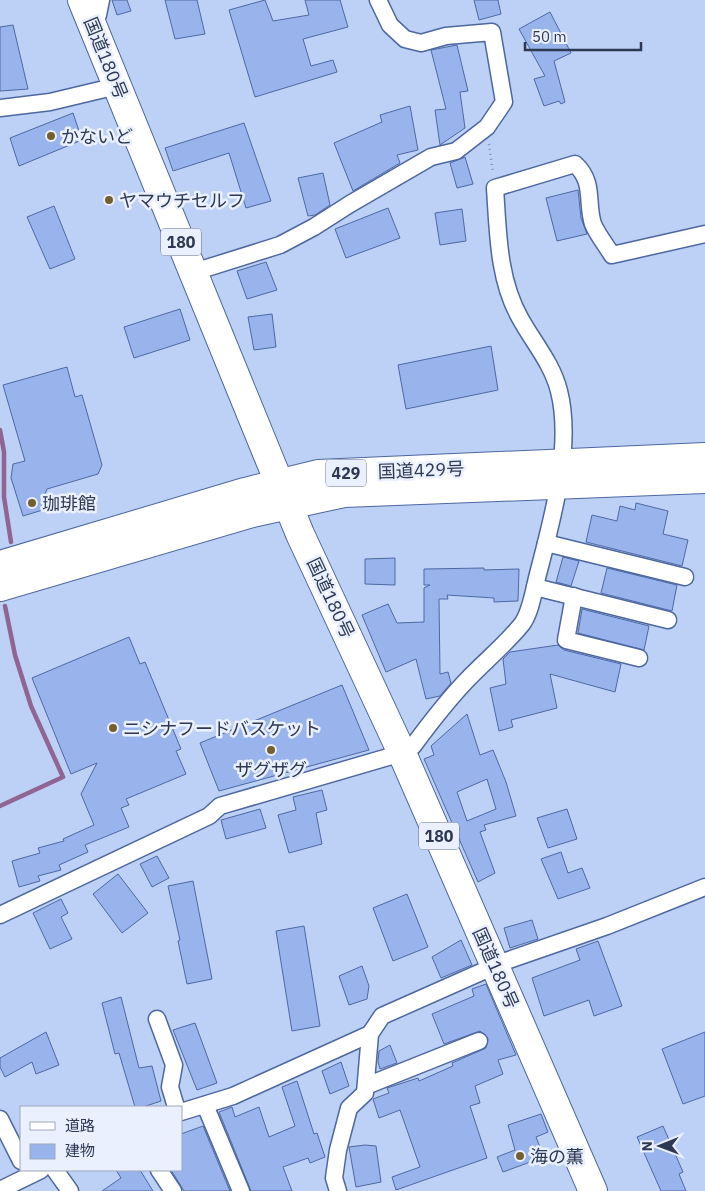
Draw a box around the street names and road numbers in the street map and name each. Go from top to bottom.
street label: 国道180号 [79,14,133,102]
road number: 180 [161,228,201,256]
street label: 国道429号 [377,457,465,483]
road number: 429 [326,459,366,486]
street label: 国道180号 [302,554,360,642]
road number: 180 [419,822,459,849]
street label: 国道180号 [468,924,524,1012]

